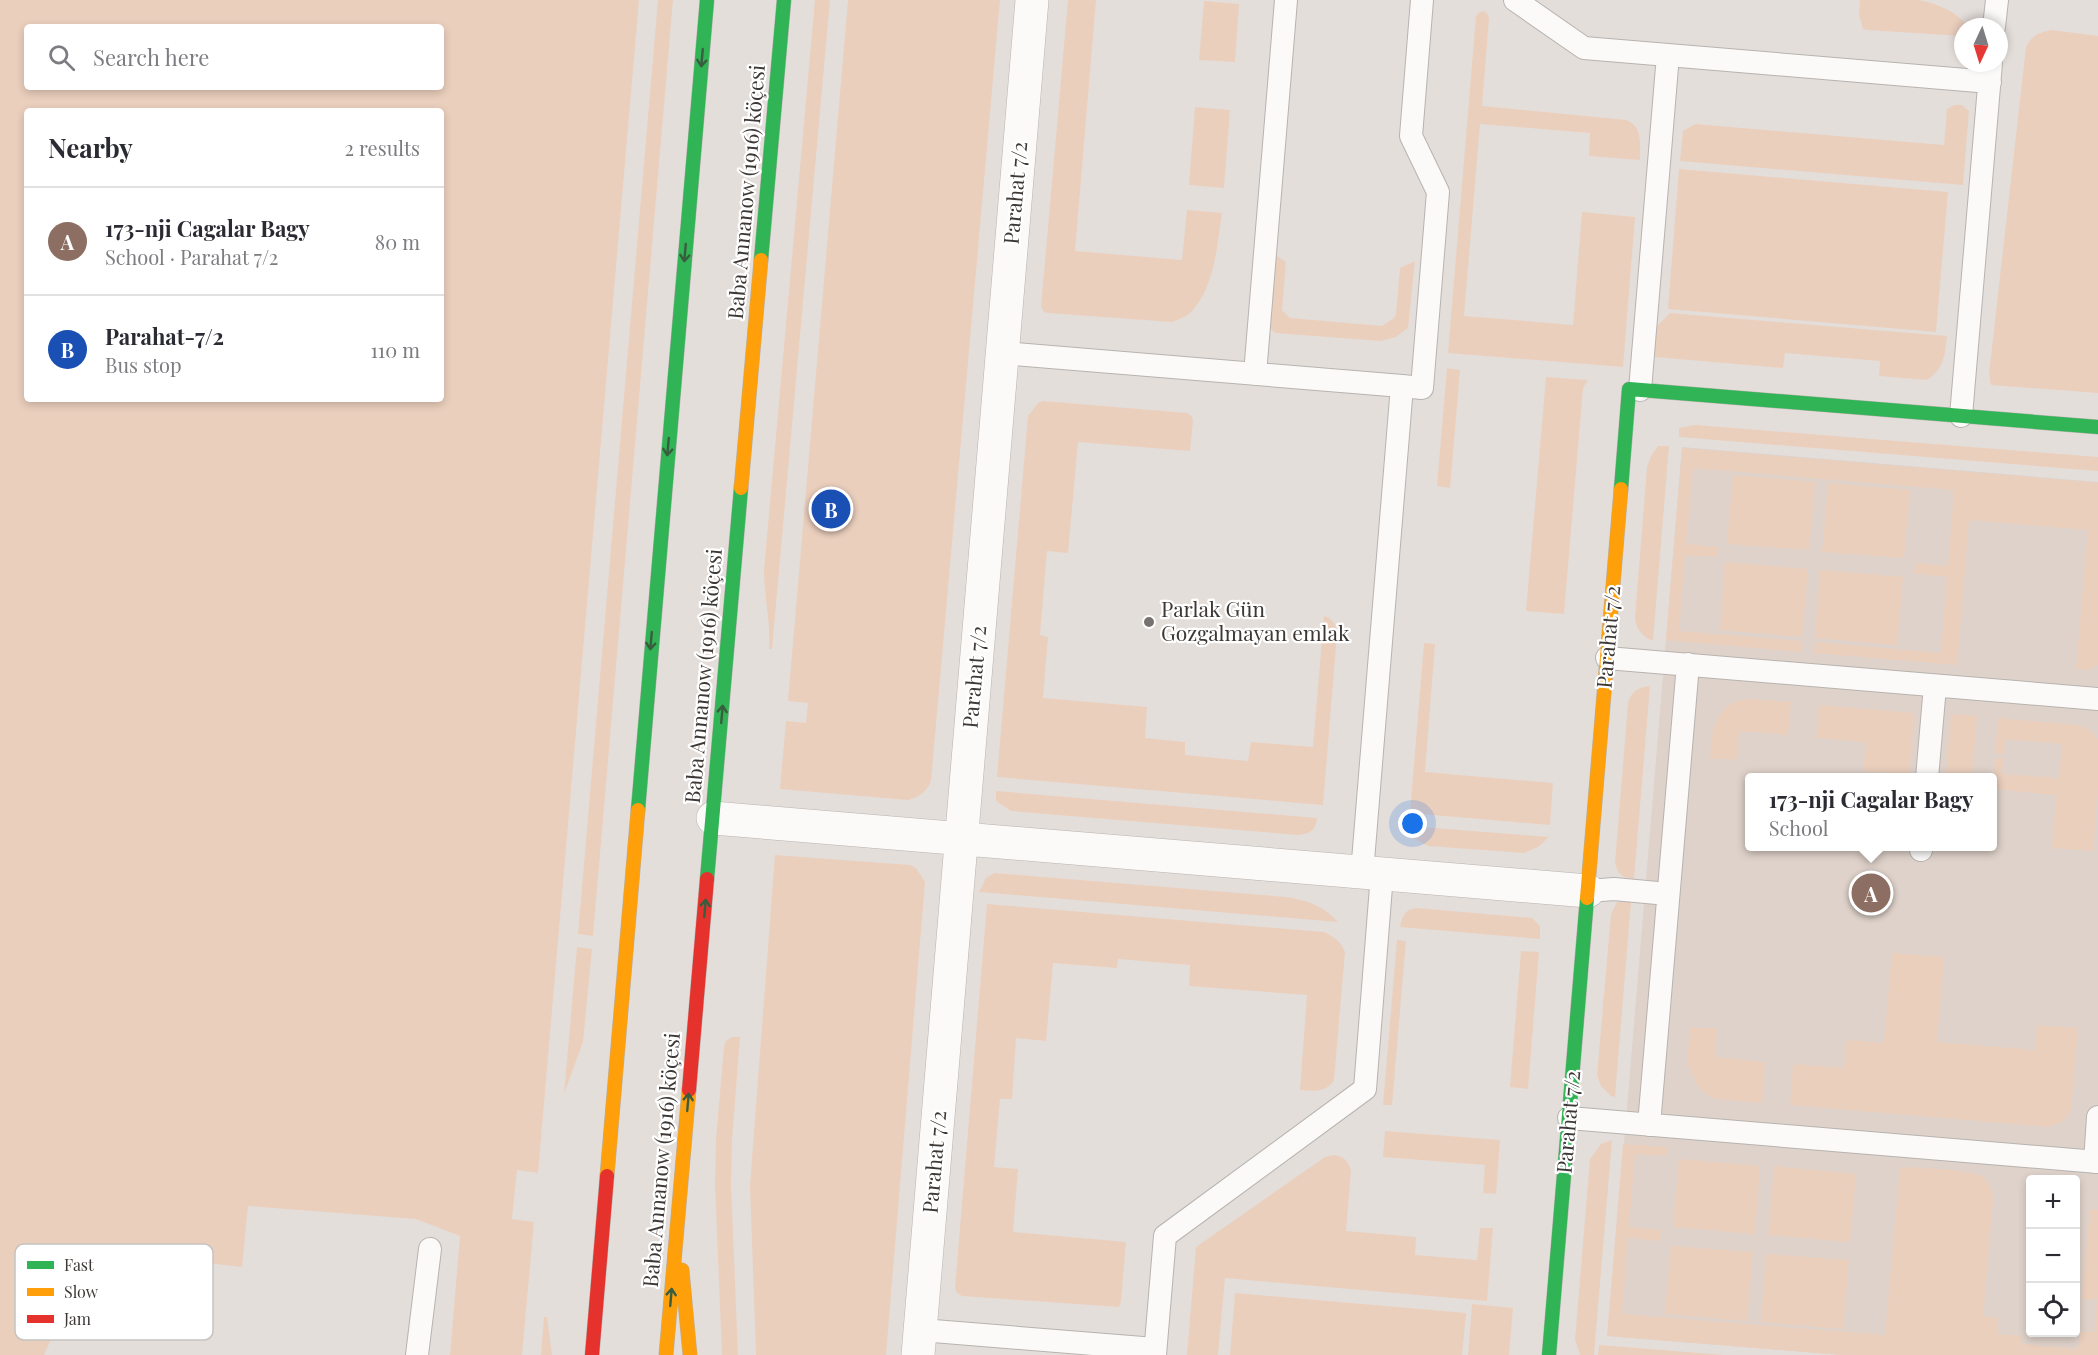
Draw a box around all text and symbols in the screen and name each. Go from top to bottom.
north arrow [1954,18,2008,72]
search box [24,24,444,90]
icon: search [45,41,78,74]
text: Search here [93,42,209,72]
one-way arrow [696,48,707,68]
street label: Baba Annanow (1916) köçesi [720,63,770,320]
text: Nearby [48,130,133,165]
text: 2 results [345,134,420,161]
street label: Parahat 7/2 [996,140,1032,246]
text: 173-nji Cagalar Bagy [105,213,310,243]
text: A [61,228,74,255]
text: 80 m [375,228,420,255]
one-way arrow [679,242,690,262]
text: School · Parahat 7/2 [105,243,278,270]
text: Parahat-7/2 [105,321,224,351]
text: B [61,336,74,363]
text: 110 m [370,336,420,363]
text: Bus stop [105,351,182,378]
one-way arrow [662,436,673,456]
pin: B [812,486,850,532]
street label: Baba Annanow (1916) köçesi [677,547,727,804]
street label: Parahat 7/2 [1589,584,1625,690]
place label: Parlak Gün Gozgalmayan emlak [1161,594,1350,646]
marker: Parlak Gün Gozgalmayan emlak [1142,615,1156,629]
street label: Parahat 7/2 [955,624,991,730]
one-way arrow [646,631,657,651]
one-way arrow [717,704,728,724]
popup [1745,773,1997,851]
text: 173-nji Cagalar Bagy [1769,784,1973,814]
your location [1398,809,1427,838]
text: School [1769,814,1828,841]
pin: A [1852,870,1890,916]
one-way arrow [700,899,711,919]
street label: Baba Annanow (1916) köçesi [635,1031,685,1288]
street label: Parahat 7/2 [1549,1069,1585,1175]
one-way arrow [683,1093,694,1113]
street label: Parahat 7/2 [915,1109,951,1215]
map controls [2026,1175,2080,1337]
button: + [2026,1175,2080,1229]
button: − [2026,1229,2080,1283]
legend [15,1244,213,1340]
text: Fast [64,1254,94,1275]
text: Slow [64,1281,99,1302]
button: locate [2026,1283,2080,1337]
one-way arrow [666,1287,677,1307]
text: Jam [63,1308,91,1329]

